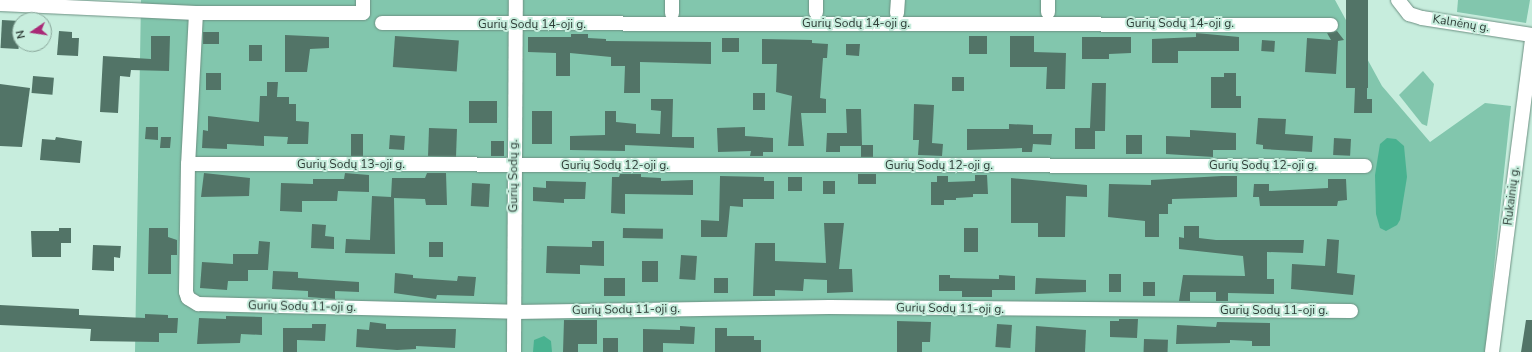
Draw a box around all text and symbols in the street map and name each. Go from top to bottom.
north arrow [12,12,52,52]
street label: Kalnėnų g. [1432,12,1490,36]
street label: Gurių Sodų 14-oji g. [802,17,910,31]
street label: Gurių Sodų 14-oji g. [1126,17,1234,31]
street label: Gurių Sodų 14-oji g. [478,18,586,32]
text: N [13,29,29,40]
street label: Gurių Sodų g. [507,140,521,212]
street label: Gurių Sodų 13-oji g. [297,158,405,172]
street label: Gurių Sodų 12-oji g. [561,159,669,173]
street label: Gurių Sodų 12-oji g. [885,159,993,173]
street label: Gurių Sodų 12-oji g. [1209,159,1317,173]
street label: Rukainių g. [1501,166,1523,226]
street label: Gurių Sodų 11-oji g. [248,299,356,315]
street label: Gurių Sodų 11-oji g. [896,301,1004,317]
street label: Gurių Sodų 11-oji g. [572,302,680,318]
street label: Gurių Sodų 11-oji g. [1220,304,1328,318]

